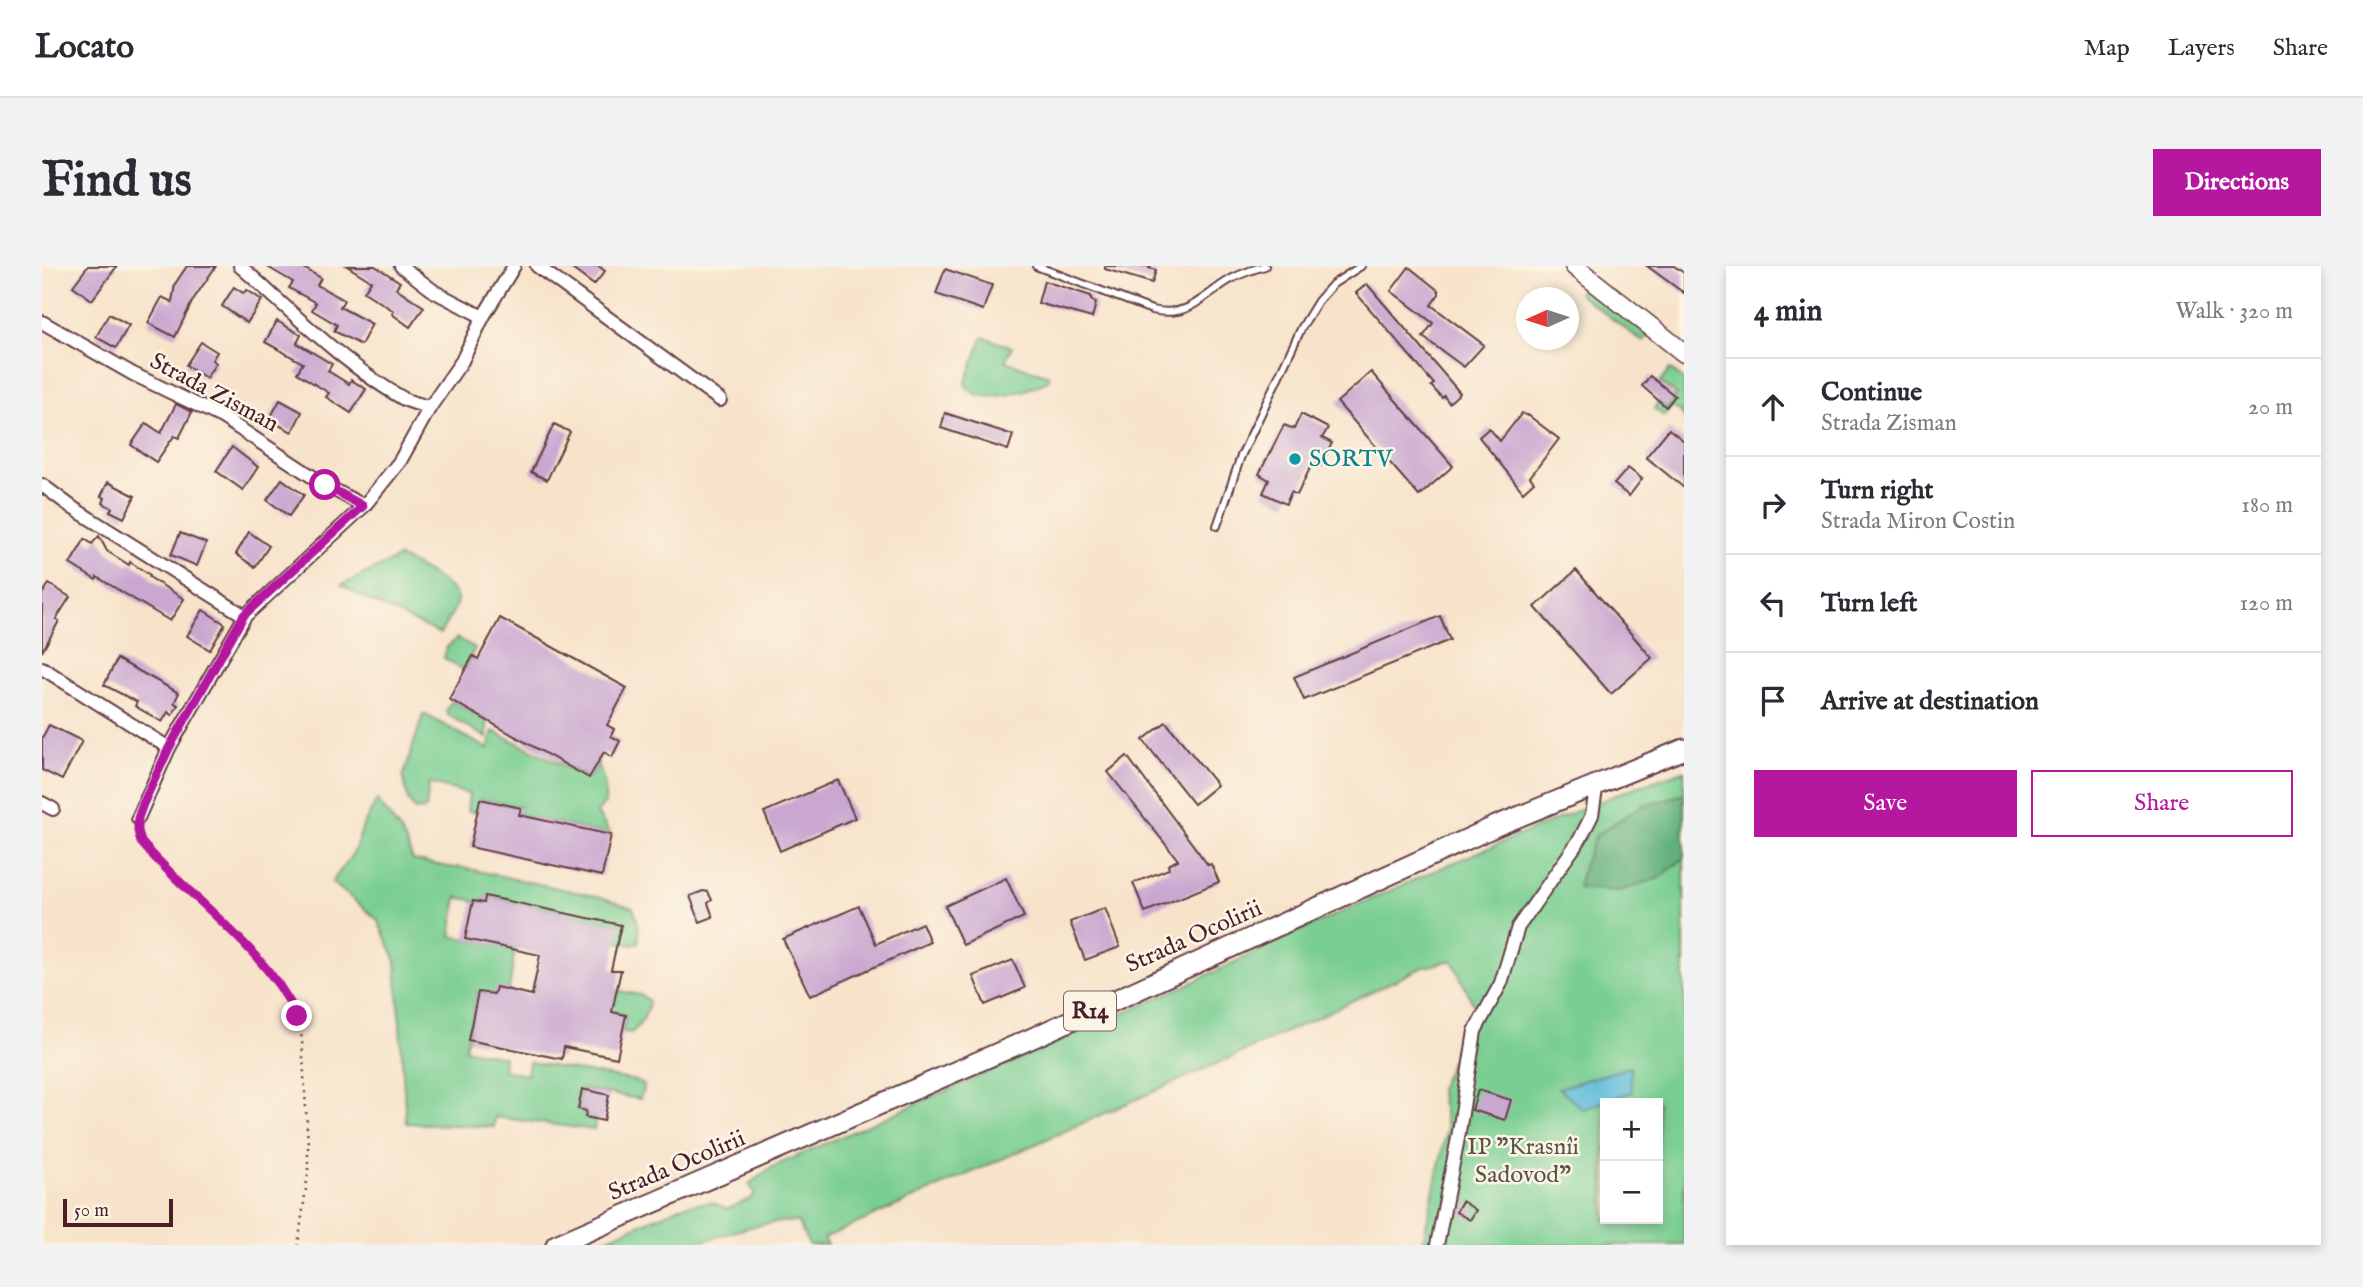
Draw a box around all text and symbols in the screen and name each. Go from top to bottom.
text: Locato [35,27,134,69]
text: Map [2084,33,2130,64]
text: Layers [2168,33,2235,64]
text: Share [2273,33,2328,64]
button: Directions [2153,149,2321,216]
text: Find us [42,151,192,213]
north arrow [1516,287,1579,350]
text: 4 min [1754,293,1822,331]
text: Walk · 320 m [2175,297,2293,326]
street label: Strada Zisman [144,346,284,440]
text: Continue [1821,376,1922,409]
icon: ahead [1754,388,1792,426]
text: 20 m [2248,393,2293,422]
text: Strada Zisman [1821,409,1957,438]
place label: SORTV [1309,444,1394,475]
marker: SORTV [1287,451,1303,467]
route start [309,469,340,500]
text: Turn right [1821,474,1934,507]
icon: right [1754,486,1792,524]
text: 180 m [2241,491,2293,520]
text: Strada Miron Costin [1821,507,2015,536]
icon: left [1754,584,1792,622]
text: Turn left [1821,587,1918,620]
text: 120 m [2240,589,2293,618]
icon: arrive [1754,682,1792,720]
text: Arrive at destination [1821,685,2039,718]
button: Save [1754,770,2017,837]
button: Share [2031,770,2293,837]
street label: Strada Ocolirii [1121,893,1267,981]
road number: R14 [1064,992,1116,1030]
route end [281,1000,312,1031]
map controls [1600,1098,1663,1224]
button: + [1600,1098,1663,1161]
street label: Strada Ocolirii [604,1123,750,1209]
park label: IP "Krasnîi Sadovod" [1467,1132,1579,1191]
button: − [1600,1161,1663,1224]
scale bar [63,1196,173,1228]
text: 50 m [74,1199,109,1223]

